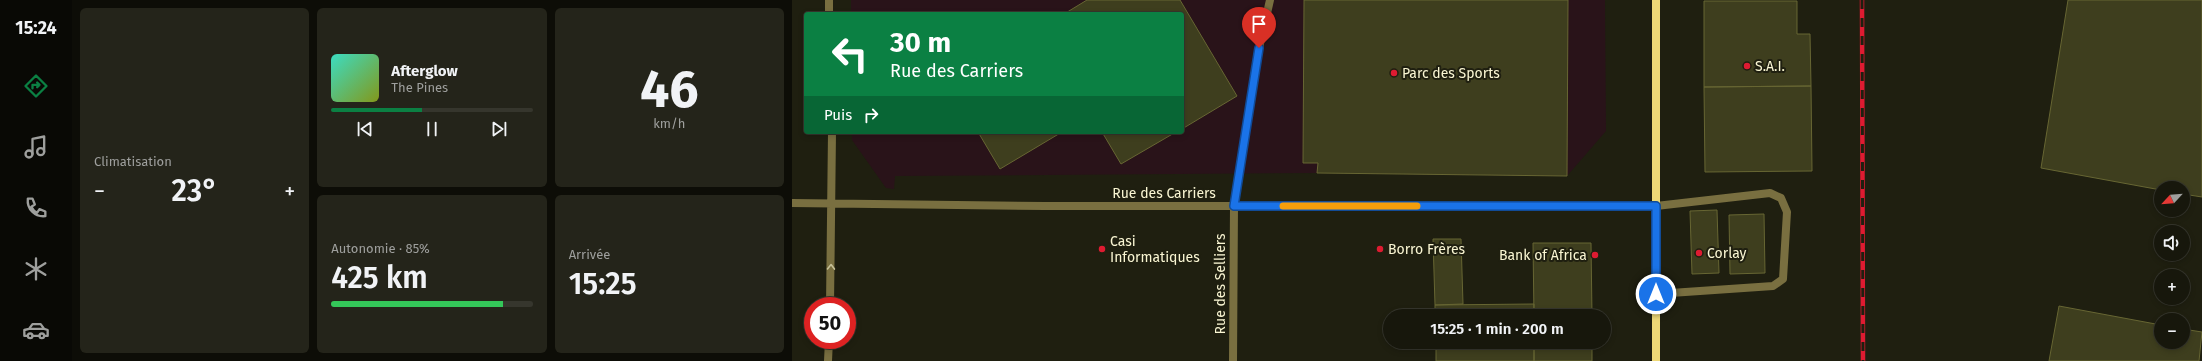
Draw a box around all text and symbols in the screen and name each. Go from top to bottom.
pin [1242,7.0,1276,48]
icon: arrive [1248,13,1270,35]
text: 15:24 [15,17,57,39]
text: 30 m [890,26,951,59]
icon: left [824,28,876,80]
text: 46 [640,58,699,121]
place label: S.A.I. [1755,58,1785,75]
text: Rue des Carriers [890,60,1023,82]
marker: S.A.I. [1742,61,1752,71]
text: Afterglow [391,62,458,80]
place label: Parc des Sports [1402,65,1500,82]
marker: Parc des Sports [1389,68,1399,78]
icon: directions [22,72,50,100]
text: The Pines [391,80,448,95]
icon: right [860,104,882,126]
text: Puis [824,106,852,124]
text: km/h [653,116,685,131]
icon: previous [354,118,376,140]
icon: pause [421,118,443,140]
icon: next [488,118,510,140]
icon: music [22,133,50,161]
text: Climatisation [94,154,172,169]
text: 23° [172,173,218,209]
text: − [94,178,105,205]
text: + [284,178,295,205]
north arrow [2154,181,2190,217]
map controls [2154,181,2190,349]
street label: Rue des Carriers [1112,185,1216,202]
icon: phone [22,194,50,222]
button: sound [2154,225,2190,261]
place label: Casi Informatiques [1110,233,1200,266]
street label: Rue des Selliers [1212,233,1229,334]
text: Autonomie · 85% [331,241,430,256]
place label: Borro Frères [1388,241,1466,258]
marker: Casi Informatiques [1097,244,1107,254]
marker: Borro Frères [1375,244,1385,254]
place label: Corlay [1707,245,1747,262]
text: Arrivée [569,247,610,262]
place label: Bank of Africa [1499,247,1587,264]
marker: Corlay [1694,248,1704,258]
marker: Bank of Africa [1590,250,1600,260]
icon: climate [22,255,50,283]
text: 425 km [331,260,428,296]
one-way arrow [827,264,835,270]
text: 15:25 [569,266,637,302]
button: + [2154,269,2190,305]
position arrow [1635,273,1677,315]
speed limit sign: 50 [804,297,856,349]
button: − [2154,313,2190,349]
icon: car [22,316,50,344]
text: 15:25 · 1 min · 200 m [1430,320,1564,338]

